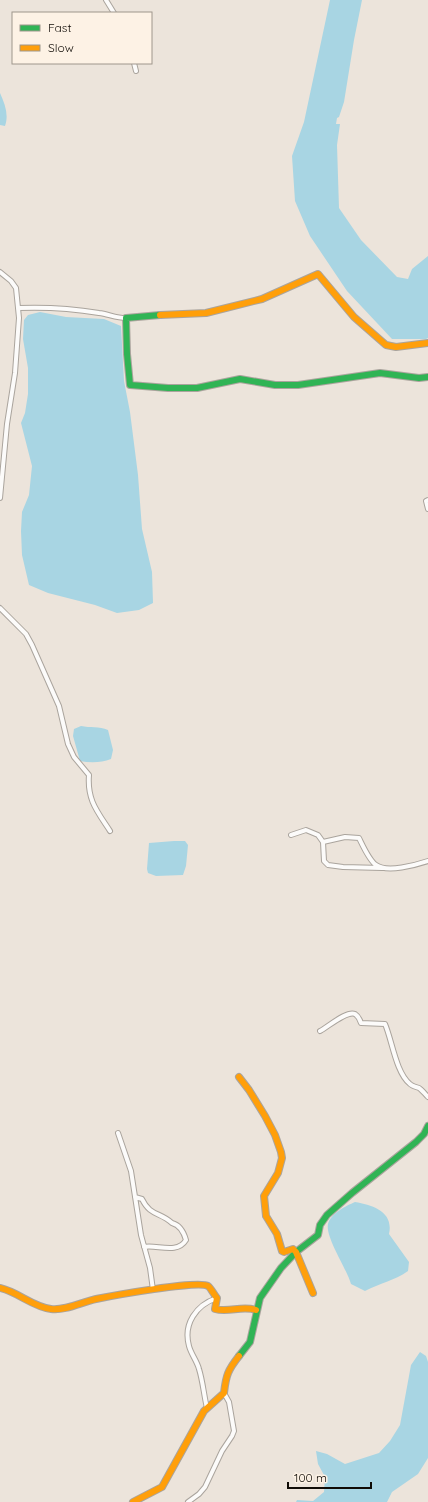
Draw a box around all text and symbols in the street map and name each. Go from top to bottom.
legend [12,12,152,64]
text: Fast [48,20,72,35]
text: Slow [48,40,74,55]
scale bar [288,1464,371,1490]
text: 100 m [294,1470,327,1485]

